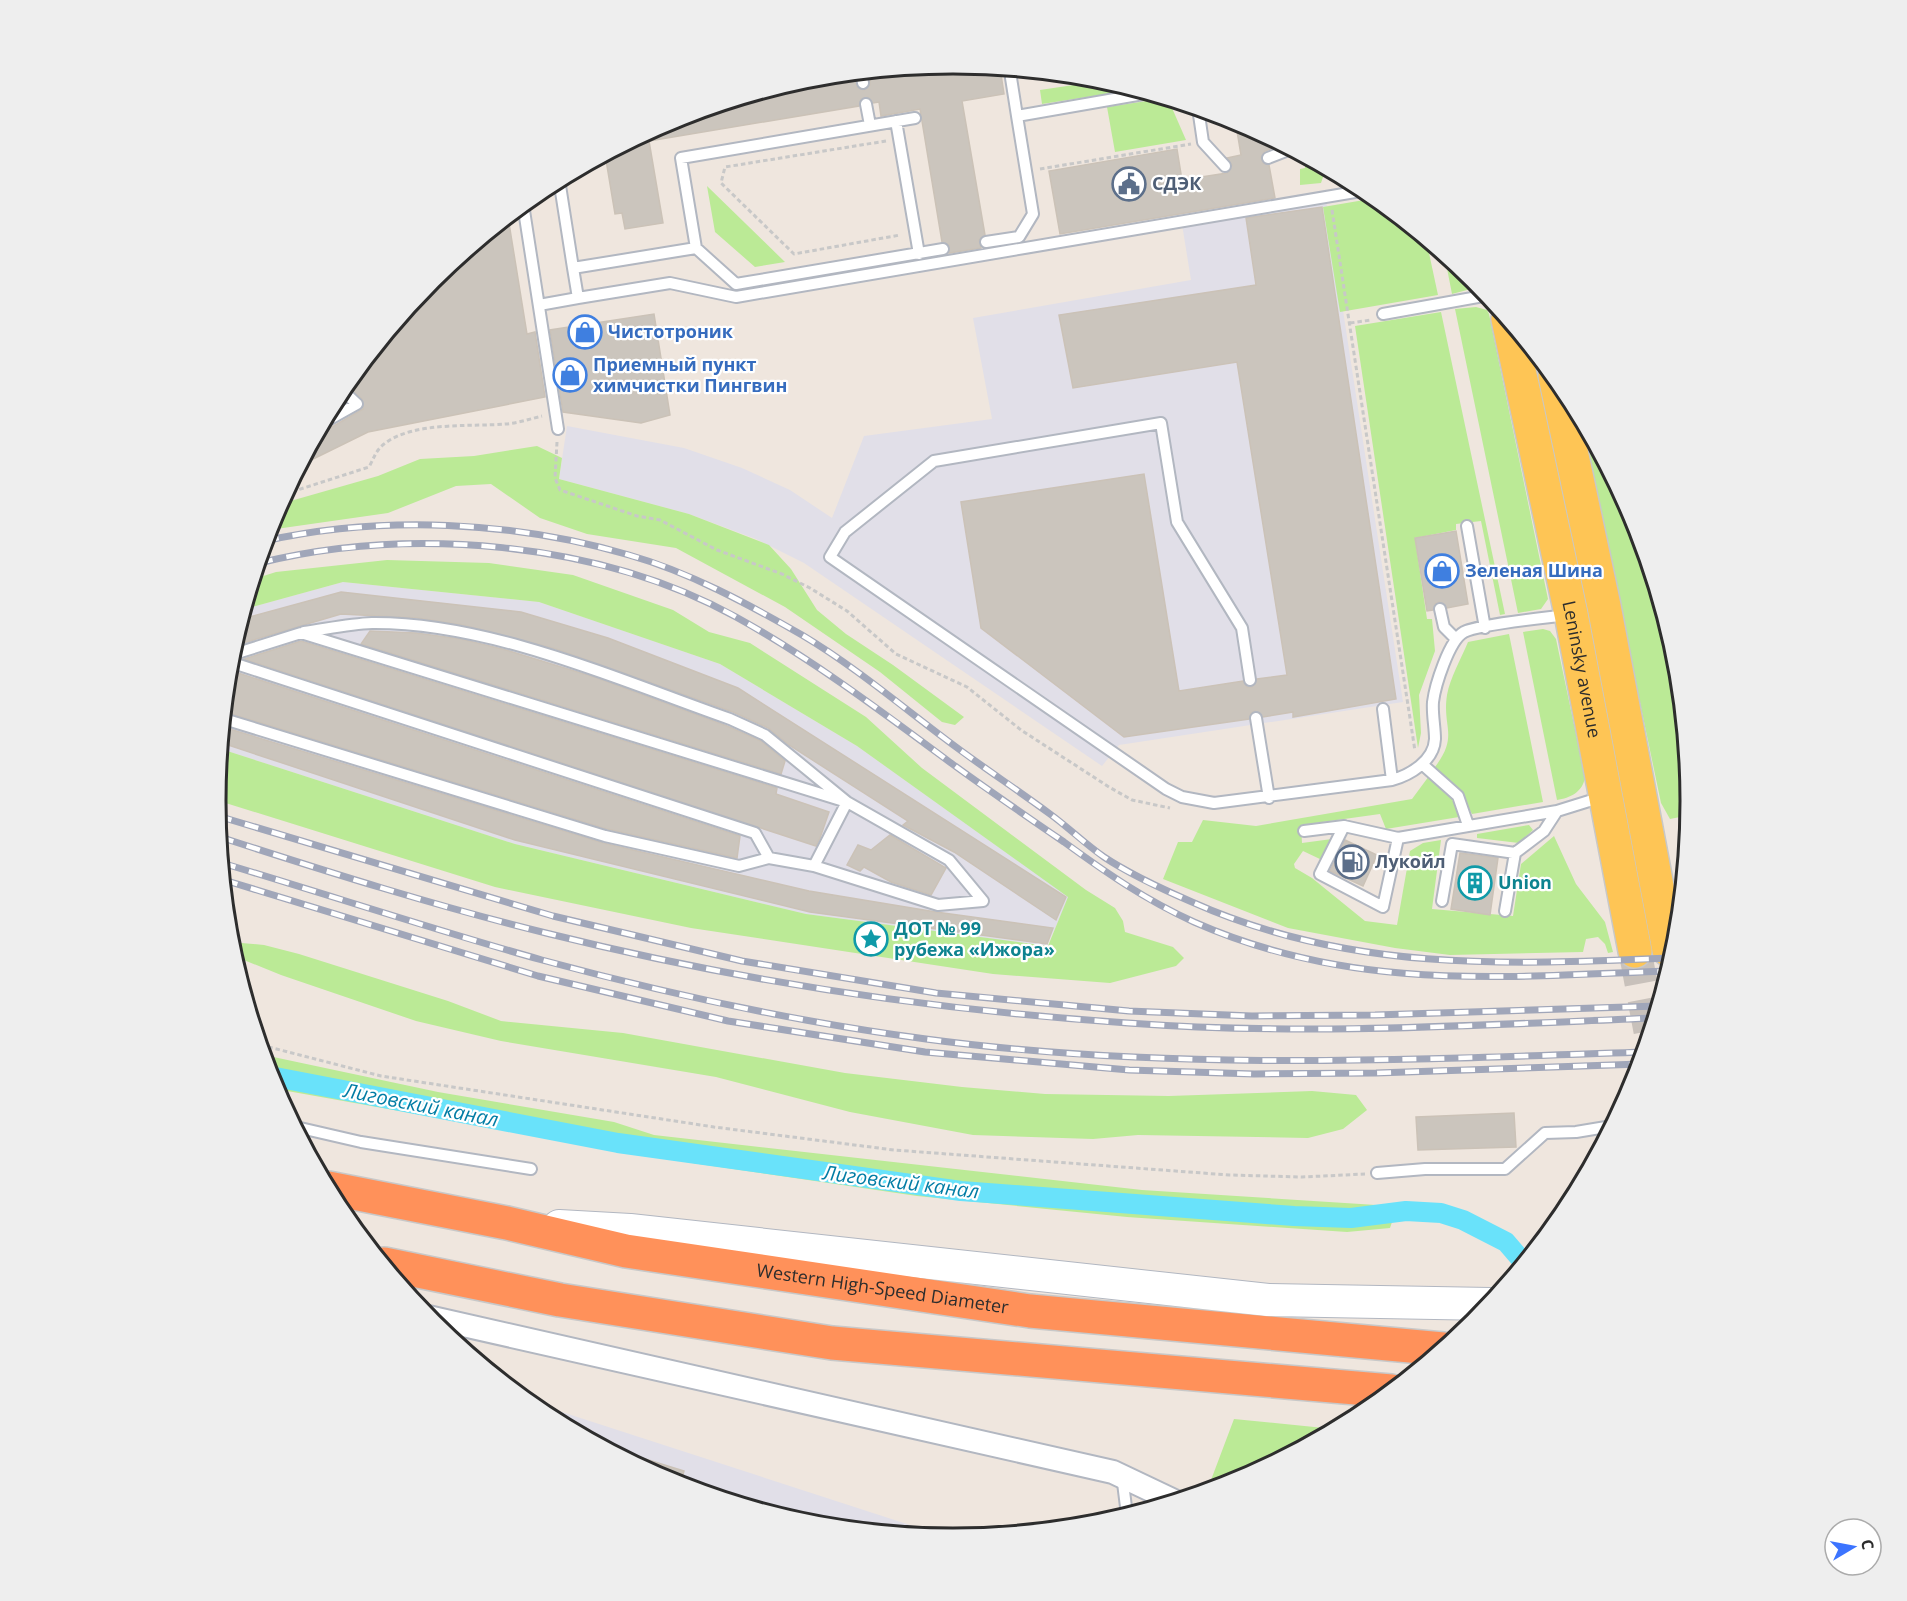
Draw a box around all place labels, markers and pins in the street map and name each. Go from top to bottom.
public building icon: СДЭК [1111,166,1147,202]
place label: СДЭК [1152,171,1202,195]
shop icon: Чистотроник [567,314,603,350]
place label: Чистотроник [608,319,734,343]
place label: Приемный пункт химчистки Пингвин [593,352,787,397]
shop icon: Приемный пункт химчистки Пингвин [552,357,588,393]
shop icon: Зеленая Шина [1424,553,1460,589]
place label: Зеленая Шина [1465,558,1603,582]
fuel station icon: Лукойл [1334,844,1370,880]
place label: Лукойл [1375,849,1446,873]
building icon: Union [1457,865,1493,901]
place label: Union [1498,870,1552,894]
place label: ДОТ № 99 рубежа «Ижора» [894,916,1055,961]
place icon: ДОТ № 99 рубежа «Ижора» [853,921,889,957]

